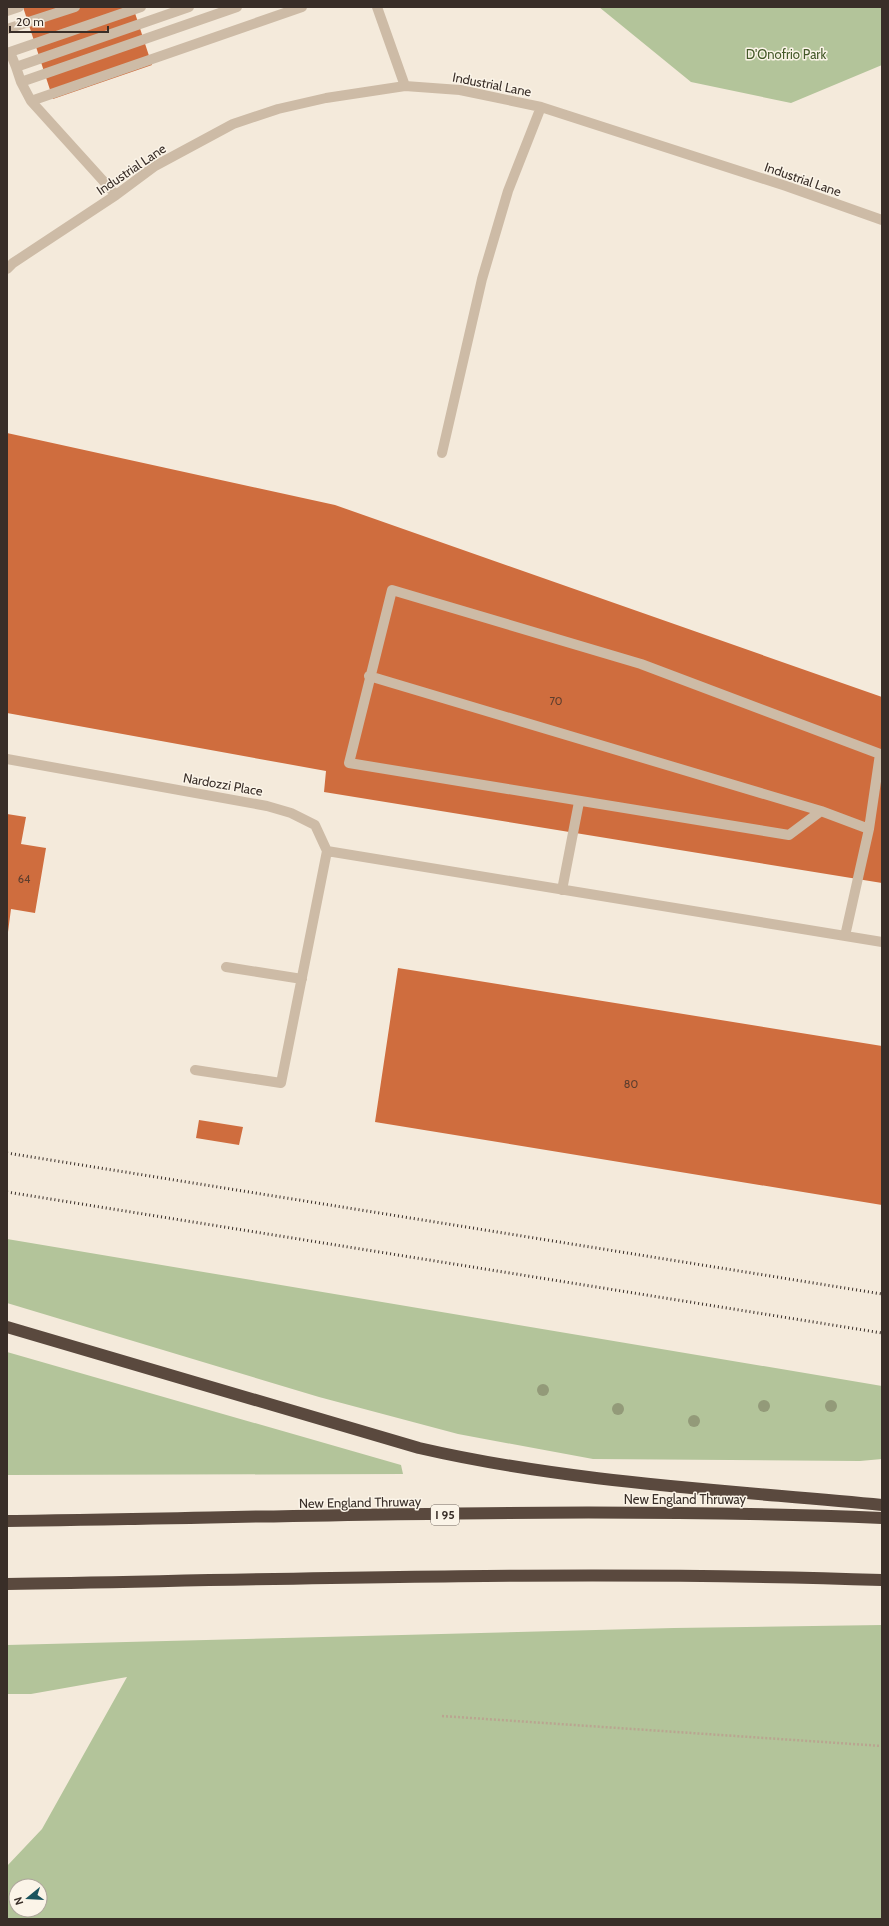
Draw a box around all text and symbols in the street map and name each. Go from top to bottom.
scale bar [10,8,108,34]
text: 20 m [16,14,44,29]
park label: D'Onofrio Park [746,46,826,62]
street label: Industrial Lane [451,69,533,100]
street label: Industrial Lane [93,140,169,198]
street label: Industrial Lane [763,158,844,200]
house number: 70 [549,694,563,708]
street label: Nardozzi Place [182,769,264,799]
house number: 64 [18,872,31,886]
house number: 80 [624,1077,638,1091]
street label: New England Thruway [624,1491,747,1507]
street label: New England Thruway [299,1493,422,1511]
road number: I 95 [431,1505,459,1525]
north arrow [8,1878,48,1918]
text: N [11,1895,26,1907]

